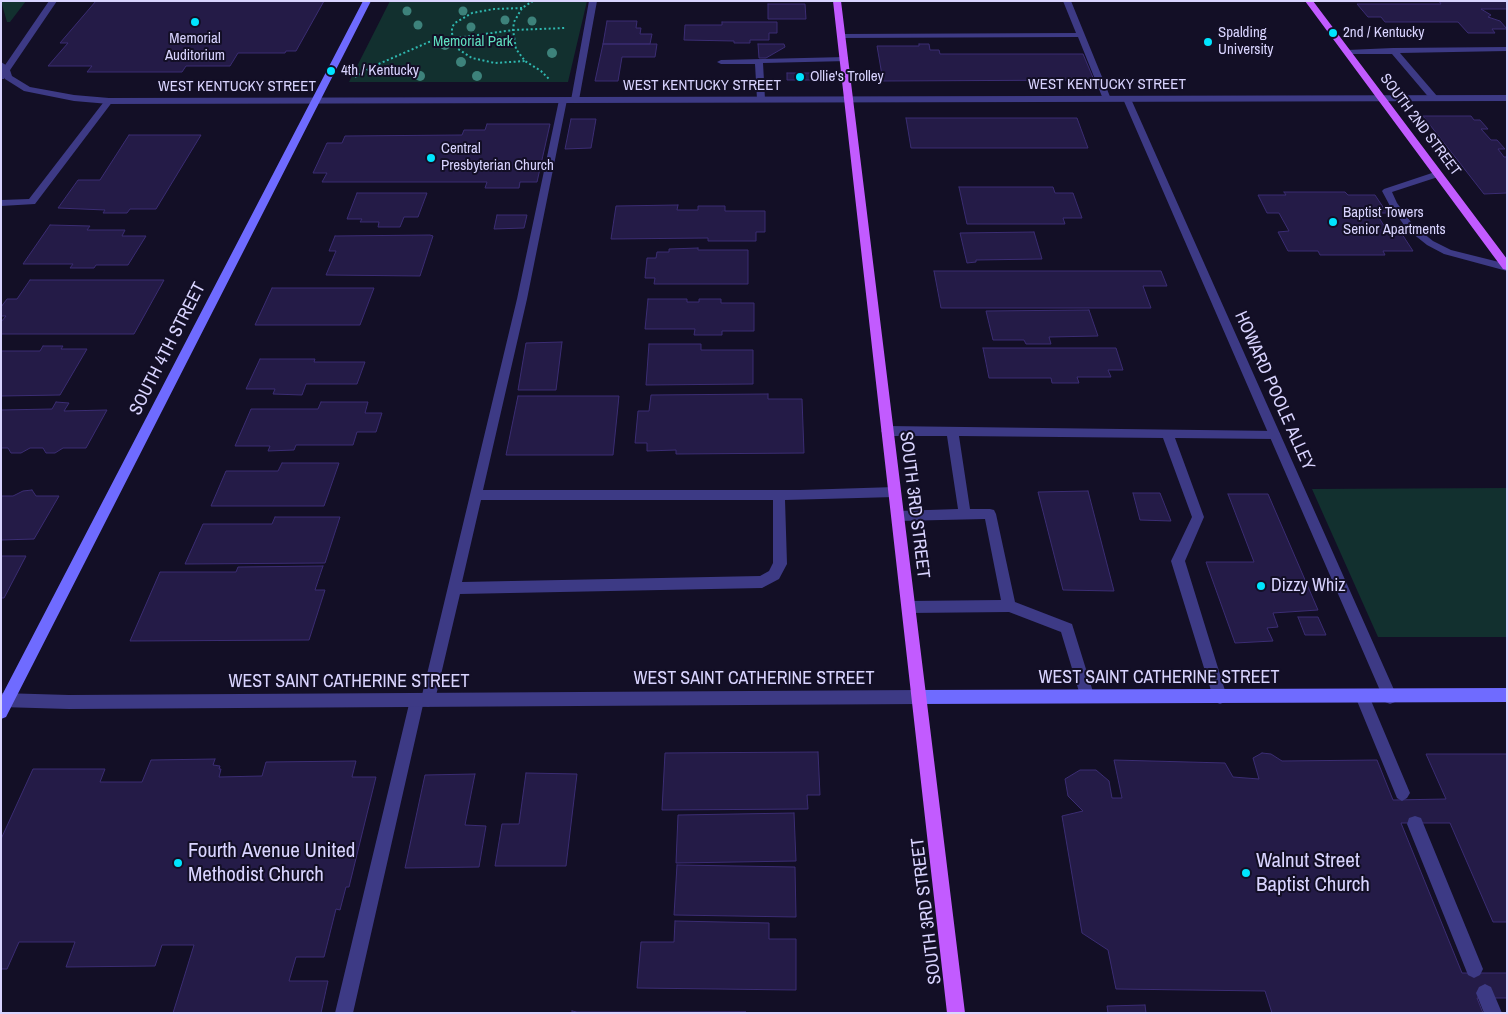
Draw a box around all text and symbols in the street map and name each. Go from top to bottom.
marker: Memorial Auditorium [189,16,201,28]
place label: Spalding University [1218,24,1273,59]
place label: 2nd / Kentucky [1343,24,1424,42]
marker: 2nd / Kentucky [1327,27,1339,39]
place label: Memorial Auditorium [165,30,225,65]
park label: Memorial Park [433,33,513,51]
marker: Spalding University [1202,36,1214,48]
place label: 4th / Kentucky [341,62,419,80]
marker: 4th / Kentucky [325,65,337,77]
place label: Ollie's Trolley [810,68,884,86]
street label: SOUTH 2ND STREET [1376,70,1464,180]
marker: Ollie's Trolley [794,71,806,83]
street label: WEST KENTUCKY STREET [1028,76,1186,94]
street label: WEST KENTUCKY STREET [623,77,781,95]
street label: WEST KENTUCKY STREET [158,78,316,96]
place label: Central Presbyterian Church [441,140,554,175]
marker: Central Presbyterian Church [425,152,437,164]
place label: Baptist Towers Senior Apartments [1343,204,1446,239]
marker: Baptist Towers Senior Apartments [1327,216,1339,228]
street label: SOUTH 4TH STREET [125,279,211,419]
street label: HOWARD POOLE ALLEY [1229,308,1319,474]
street label: SOUTH 3RD STREET [894,430,934,580]
place label: Dizzy Whiz [1271,575,1346,597]
marker: Dizzy Whiz [1255,580,1267,592]
street label: WEST SAINT CATHERINE STREET [1039,667,1279,689]
street label: WEST SAINT CATHERINE STREET [634,668,874,690]
street label: WEST SAINT CATHERINE STREET [229,671,469,693]
street label: SOUTH 3RD STREET [907,836,947,986]
place label: Fourth Avenue United Methodist Church [188,838,355,888]
place label: Walnut Street Baptist Church [1256,848,1370,898]
marker: Fourth Avenue United Methodist Church [172,857,184,869]
marker: Walnut Street Baptist Church [1240,867,1252,879]

